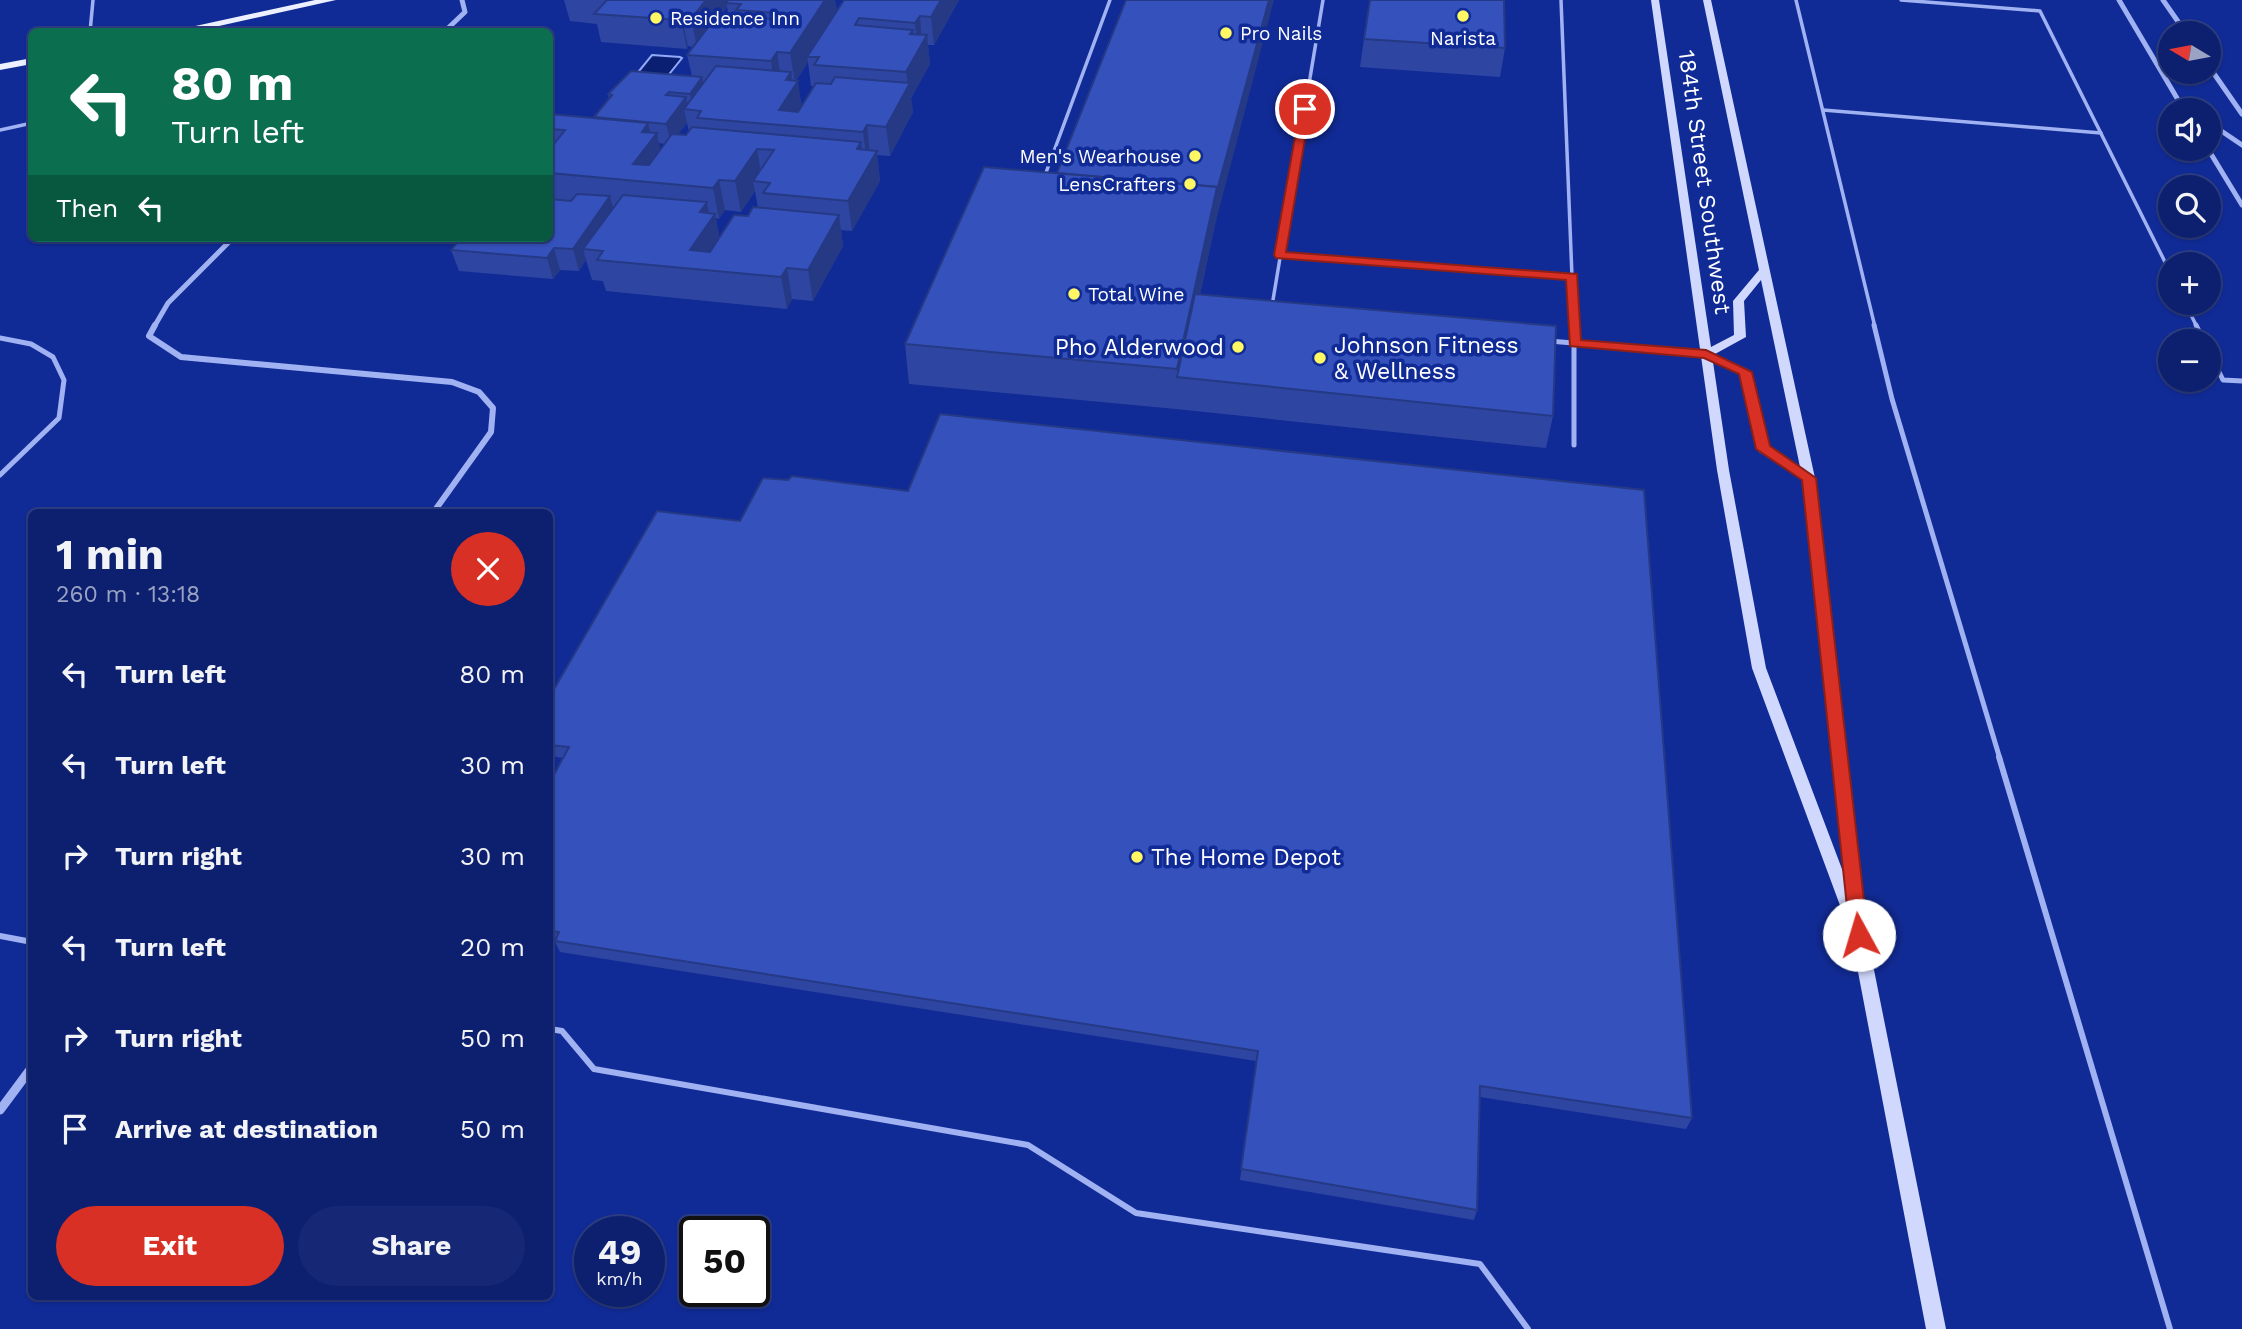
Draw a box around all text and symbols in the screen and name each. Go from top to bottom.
place label: Residence Inn [670,7,800,30]
marker: Narista [1455,8,1471,24]
marker: Residence Inn [648,10,664,26]
north arrow [2158,21,2221,84]
map controls [2158,21,2221,392]
place label: Pro Nails [1240,22,1322,45]
marker: Pro Nails [1218,25,1234,41]
place label: Narista [1430,27,1496,50]
street label: 184th Street Southwest [1673,48,1736,316]
text: 80 m [171,54,293,112]
icon: left [56,56,147,147]
pin [1275,79,1335,139]
icon: arrive [1286,90,1324,128]
button: sound [2158,98,2221,161]
text: Turn left [171,113,304,151]
place label: Men's Wearhouse [1019,145,1181,168]
marker: Men's Wearhouse [1187,148,1203,164]
place label: LensCrafters [1058,173,1176,196]
button: search [2158,175,2221,238]
marker: LensCrafters [1182,176,1198,192]
icon: left [132,189,170,227]
text: Then [56,193,118,223]
button: + [2158,252,2221,315]
place label: Total Wine [1088,283,1185,306]
marker: Total Wine [1066,286,1082,302]
button: − [2158,329,2221,392]
place label: Johnson Fitness & Wellness [1334,332,1519,385]
place label: Pho Alderwood [1055,334,1224,361]
marker: Pho Alderwood [1230,339,1246,355]
marker: Johnson Fitness & Wellness [1312,350,1328,366]
text: 1 min [56,530,164,579]
button: close [451,532,525,606]
text: 260 m · 13:18 [56,581,200,608]
icon: left [56,655,94,693]
text: Turn left [115,659,226,689]
text: 80 m [459,659,525,689]
icon: left [56,746,94,784]
text: Turn left [115,750,226,780]
text: 30 m [460,750,525,780]
icon: right [56,837,94,875]
text: Turn right [115,841,242,871]
text: 30 m [460,841,525,871]
place label: The Home Depot [1151,844,1341,871]
marker: The Home Depot [1129,849,1145,865]
position arrow [1822,898,1896,972]
icon: left [56,928,94,966]
text: Turn left [115,932,226,962]
text: 20 m [460,932,525,962]
icon: right [56,1019,94,1057]
text: Turn right [115,1023,242,1053]
text: 50 m [460,1023,525,1053]
icon: arrive [56,1110,94,1148]
text: Arrive at destination [115,1114,378,1144]
text: 50 m [460,1114,525,1144]
button: Exit [56,1206,284,1286]
button: Share [298,1206,525,1286]
speed limit sign: 50 [679,1216,770,1307]
text: 49 [597,1231,642,1273]
text: km/h [596,1268,643,1289]

